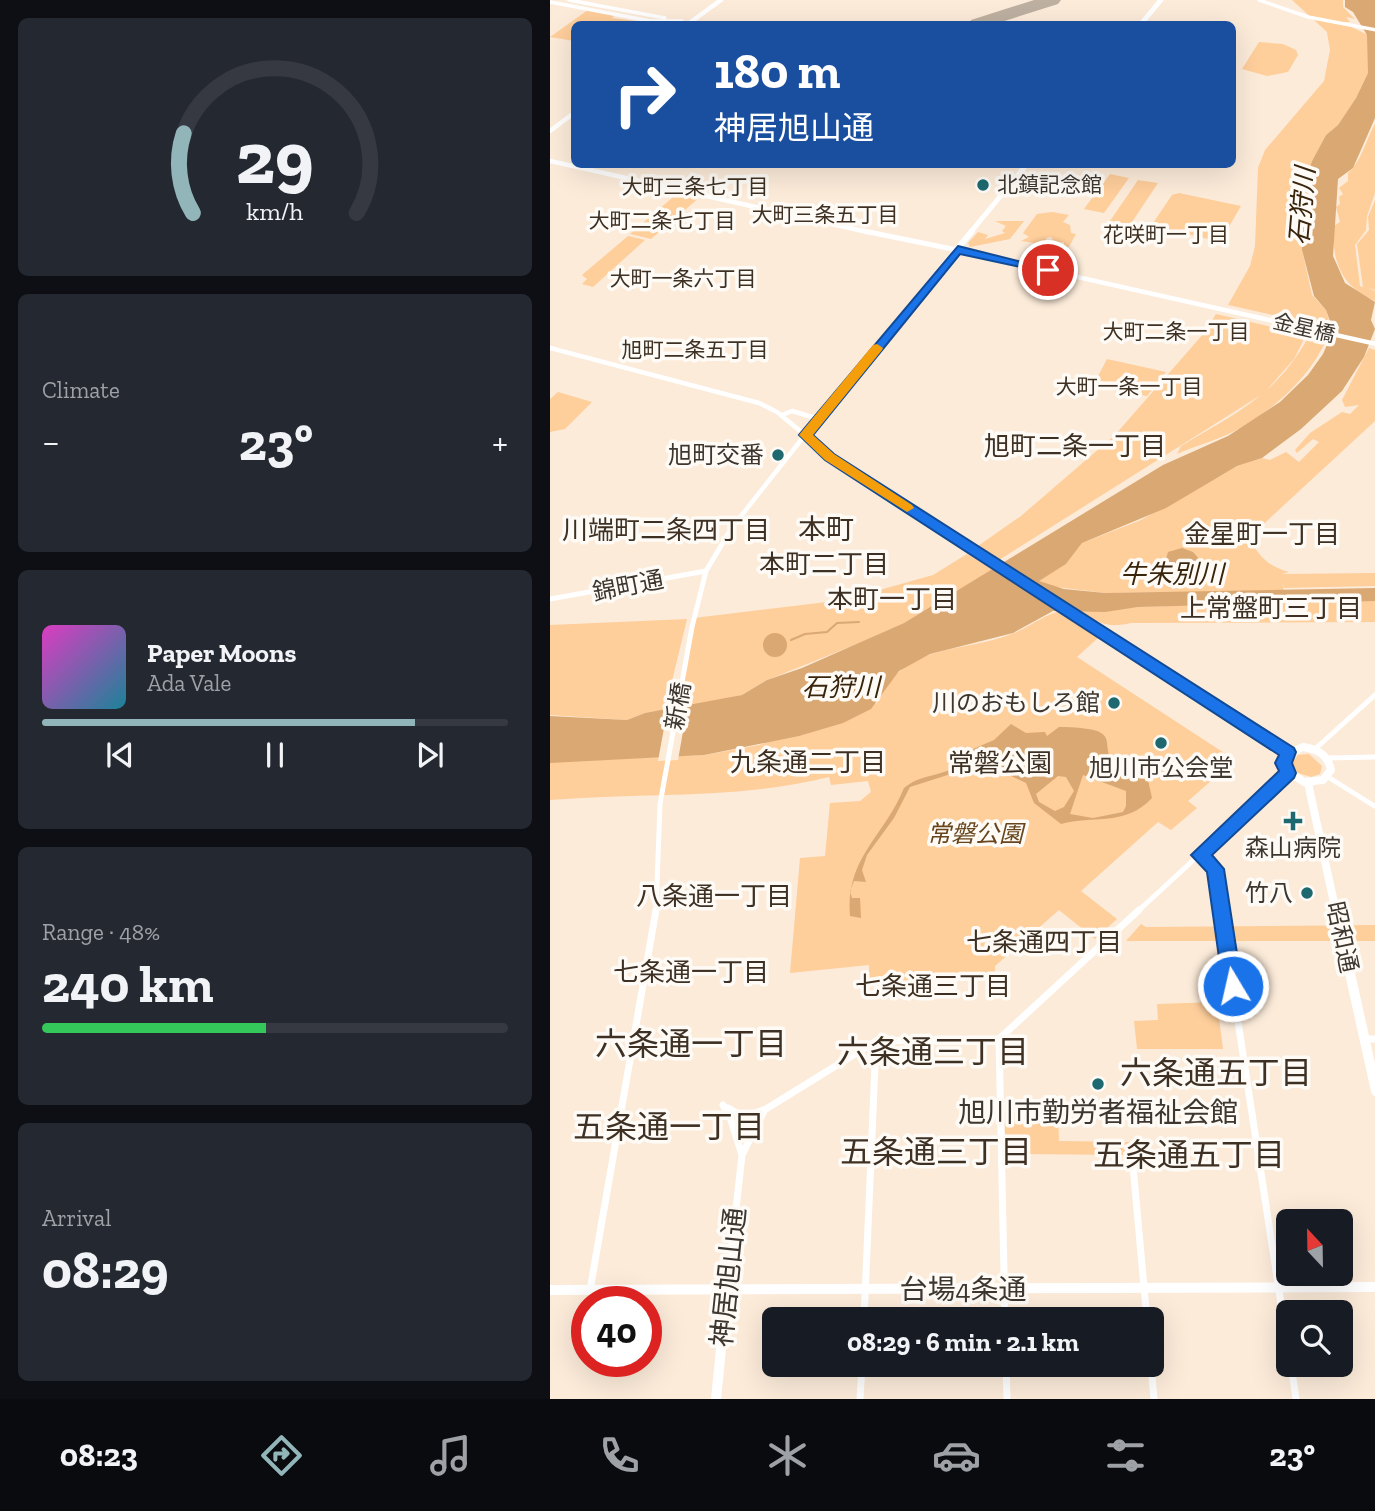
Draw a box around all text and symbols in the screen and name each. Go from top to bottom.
text: 180 m [714,42,841,101]
icon: right [599,49,690,140]
text: 神居旭山通 [714,109,874,147]
text: 29 [236,114,314,202]
water label: 石狩川 [1283,163,1322,246]
place label: 北鎮記念館 [997,172,1102,197]
district label: 大町三条七丁目 [622,174,769,199]
marker: 北鎮記念館 [975,177,991,193]
text: km/h [246,196,304,226]
district label: 大町三条五丁目 [752,202,899,227]
district label: 大町二条七丁目 [589,208,736,233]
district label: 花咲町一丁目 [1103,222,1229,247]
pin [1018,240,1078,300]
icon: arrive [1029,251,1067,289]
district label: 大町一条六丁目 [610,266,757,291]
street label: 金星橋 [1271,308,1338,347]
district label: 大町二条一丁目 [1103,319,1250,344]
district label: 旭町二条五丁目 [622,337,769,362]
district label: 大町一条一丁目 [1056,374,1203,399]
text: Climate [42,376,120,404]
text: 23° [239,411,313,473]
text: − [42,419,60,465]
text: + [492,419,508,465]
district label: 旭町二条一丁目 [984,430,1166,462]
place label: 旭町交番 [668,440,764,469]
marker: 旭町交番 [770,447,786,463]
district label: 本町 [798,513,854,546]
district label: 川端町二条四丁目 [562,514,770,546]
district label: 金星町一丁目 [1184,518,1340,550]
district label: 本町二丁目 [759,548,889,580]
water label: 牛朱別川 [1120,558,1227,590]
street label: 錦町通 [590,564,666,607]
district label: 本町一丁目 [827,583,957,615]
district label: 上常盤町三丁目 [1180,592,1362,624]
text: Paper Moons [147,637,296,669]
text: Ada Vale [147,669,231,697]
water label: 石狩川 [802,671,883,703]
street label: 新橋 [659,680,696,732]
place label: 川のおもしろ館 [932,688,1100,717]
marker: 川のおもしろ館 [1106,695,1122,711]
marker: 旭川市公会堂 [1153,735,1169,751]
icon: previous [101,736,139,774]
icon: pause [256,736,294,774]
icon: next [411,736,449,774]
district label: 九条通二丁目 [730,746,886,778]
district label: 常磐公園 [948,747,1052,779]
place label: 旭川市公会堂 [1089,753,1233,782]
marker: 森山病院 [1283,811,1303,831]
park label: 常磐公園 [927,819,1026,848]
place label: 森山病院 [1245,833,1341,862]
place label: 竹八 [1245,878,1293,907]
district label: 八条通一丁目 [636,880,792,912]
marker: 竹八 [1299,885,1315,901]
street label: 昭和通 [1321,899,1364,975]
text: Range · 48% [42,918,160,946]
district label: 七条通四丁目 [966,926,1122,958]
position arrow [1196,949,1270,1023]
text: 240 km [42,953,214,1015]
district label: 七条通一丁目 [613,956,769,988]
district label: 七条通三丁目 [855,970,1011,1002]
district label: 六条通一丁目 [595,1025,787,1063]
district label: 六条通三丁目 [837,1033,1029,1071]
district label: 六条通五丁目 [1120,1054,1312,1092]
marker: 旭川市勤労者福祉会館 [1090,1076,1106,1092]
place label: 旭川市勤労者福祉会館 [958,1096,1238,1129]
district label: 五条通一丁目 [573,1108,765,1146]
district label: 五条通三丁目 [840,1133,1032,1171]
district label: 五条通五丁目 [1093,1136,1285,1174]
text: Arrival [42,1204,111,1232]
street label: 神居旭山通 [705,1206,752,1348]
north arrow [1276,1209,1353,1286]
map controls [1276,1209,1353,1377]
text: 08:29 [42,1239,169,1301]
street label: 台場4条通 [899,1273,1027,1306]
speed limit sign: 40 [571,1286,662,1377]
button: search [1276,1300,1353,1377]
text: 08:29 · 6 min · 2.1 km [847,1326,1079,1358]
icon: directions [257,1431,306,1480]
icon: music [426,1431,475,1480]
icon: phone [595,1431,644,1480]
icon: climate [763,1431,812,1480]
icon: car [932,1431,981,1480]
icon: filters [1101,1431,1150,1480]
text: 08:23 [60,1436,138,1474]
text: 23° [1269,1436,1315,1474]

